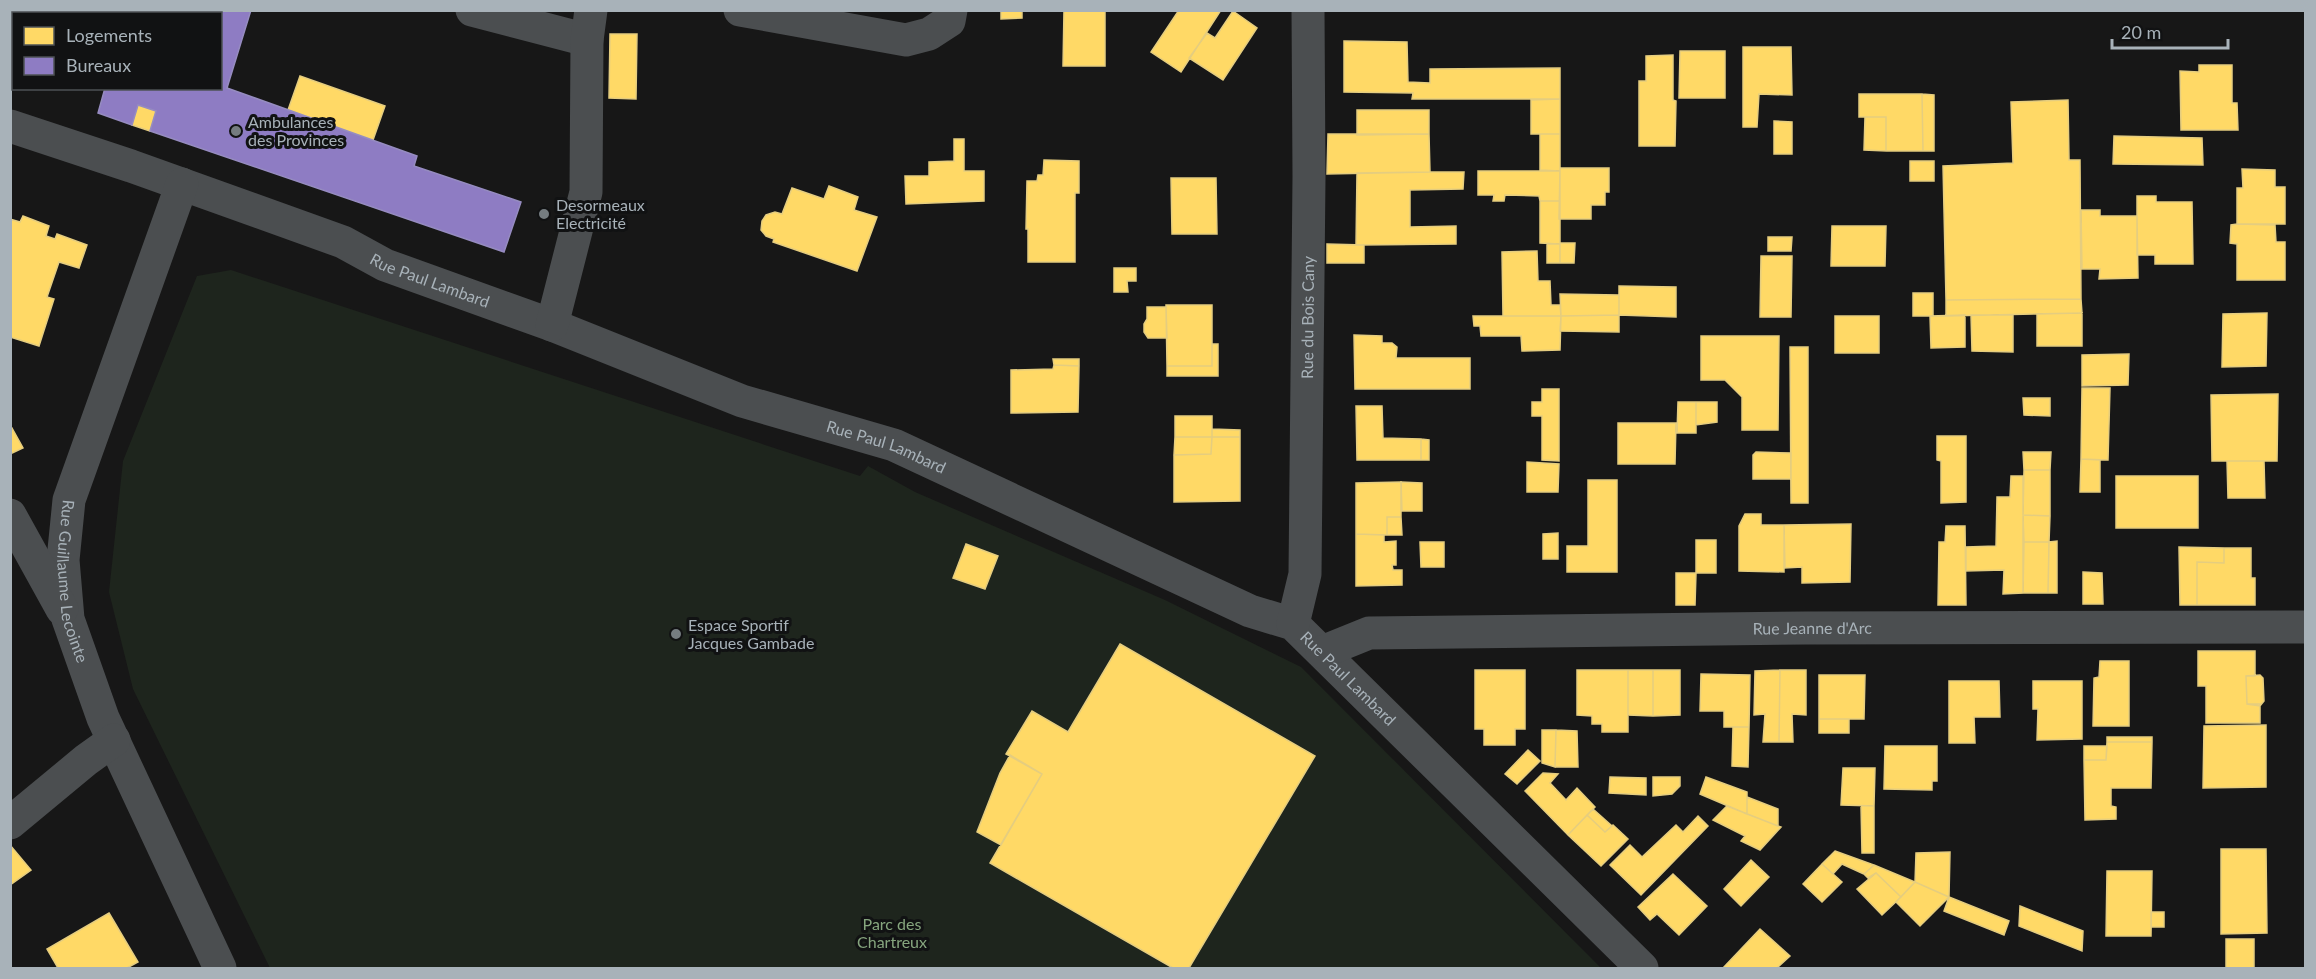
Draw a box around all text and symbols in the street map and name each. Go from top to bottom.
legend [12,12,222,90]
scale bar [2112,12,2228,50]
text: 20 m [2121,21,2161,43]
text: Logements [66,24,152,46]
text: Bureaux [66,54,131,76]
place label: Ambulances des Provinces [248,112,344,149]
marker: Ambulances des Provinces [229,124,243,138]
place label: Desormeaux Electricité [556,195,645,232]
marker: Desormeaux Electricité [537,207,551,221]
street label: Rue Paul Lambard [367,249,492,311]
street label: Rue du Bois Cany [1297,255,1317,379]
street label: Rue Paul Lambard [824,416,949,477]
street label: Rue Guillaume Lecointe [54,499,93,665]
place label: Espace Sportif Jacques Gambade [688,615,814,652]
street label: Rue Jeanne d'Arc [1752,618,1872,638]
marker: Espace Sportif Jacques Gambade [669,627,683,641]
street label: Rue Paul Lambard [1297,627,1400,729]
park label: Parc des Chartreux [857,914,927,951]

